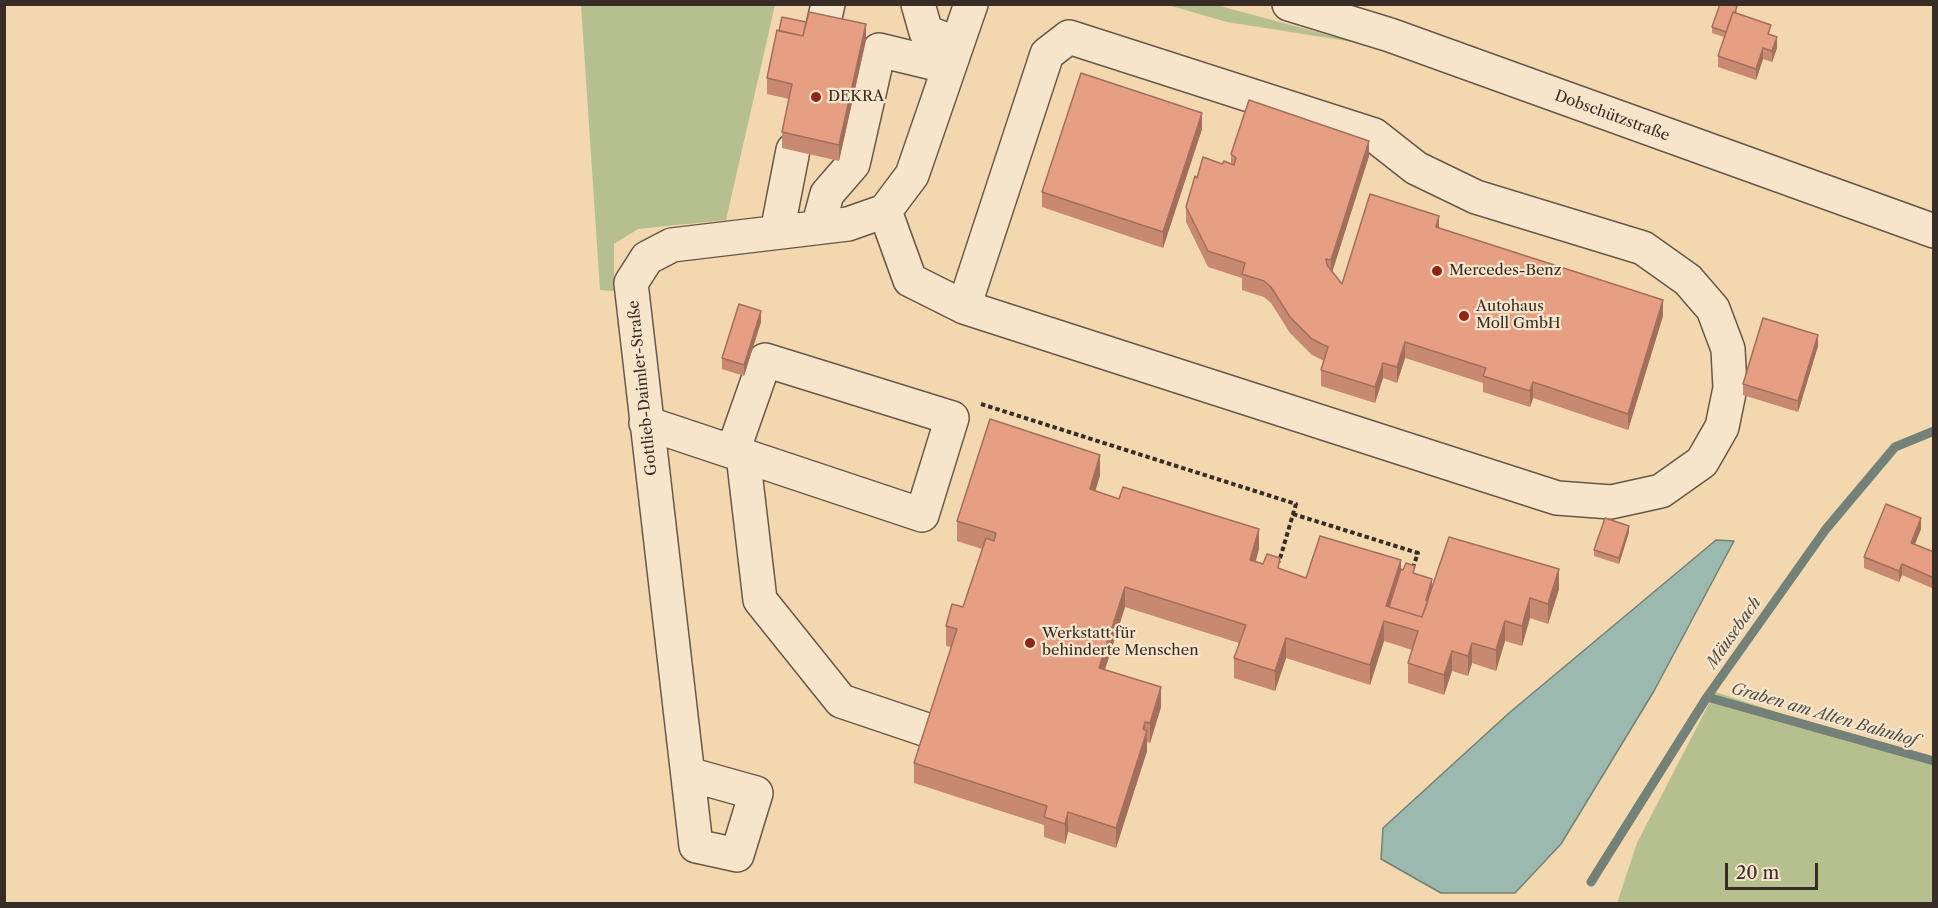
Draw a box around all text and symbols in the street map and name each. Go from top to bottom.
street label: Dobschützstraße [1552,87,1672,145]
place label: DEKRA [828,88,884,106]
marker: DEKRA [809,90,823,104]
place label: Mercedes-Benz [1449,262,1561,280]
marker: Mercedes-Benz [1430,264,1444,278]
place label: Autohaus Moll GmbH [1476,298,1561,333]
street label: Gottlieb-Daimler-Straße [625,299,661,477]
marker: Autohaus Moll GmbH [1457,309,1471,323]
water label: Mäusebach [1702,594,1766,672]
place label: Werkstatt für behinderte Menschen [1042,625,1199,660]
marker: Werkstatt für behinderte Menschen [1023,636,1037,650]
water label: Graben am Alten Bahnhof [1729,679,1919,751]
scale bar [1728,851,1821,889]
text: 20 m [1736,862,1779,884]

